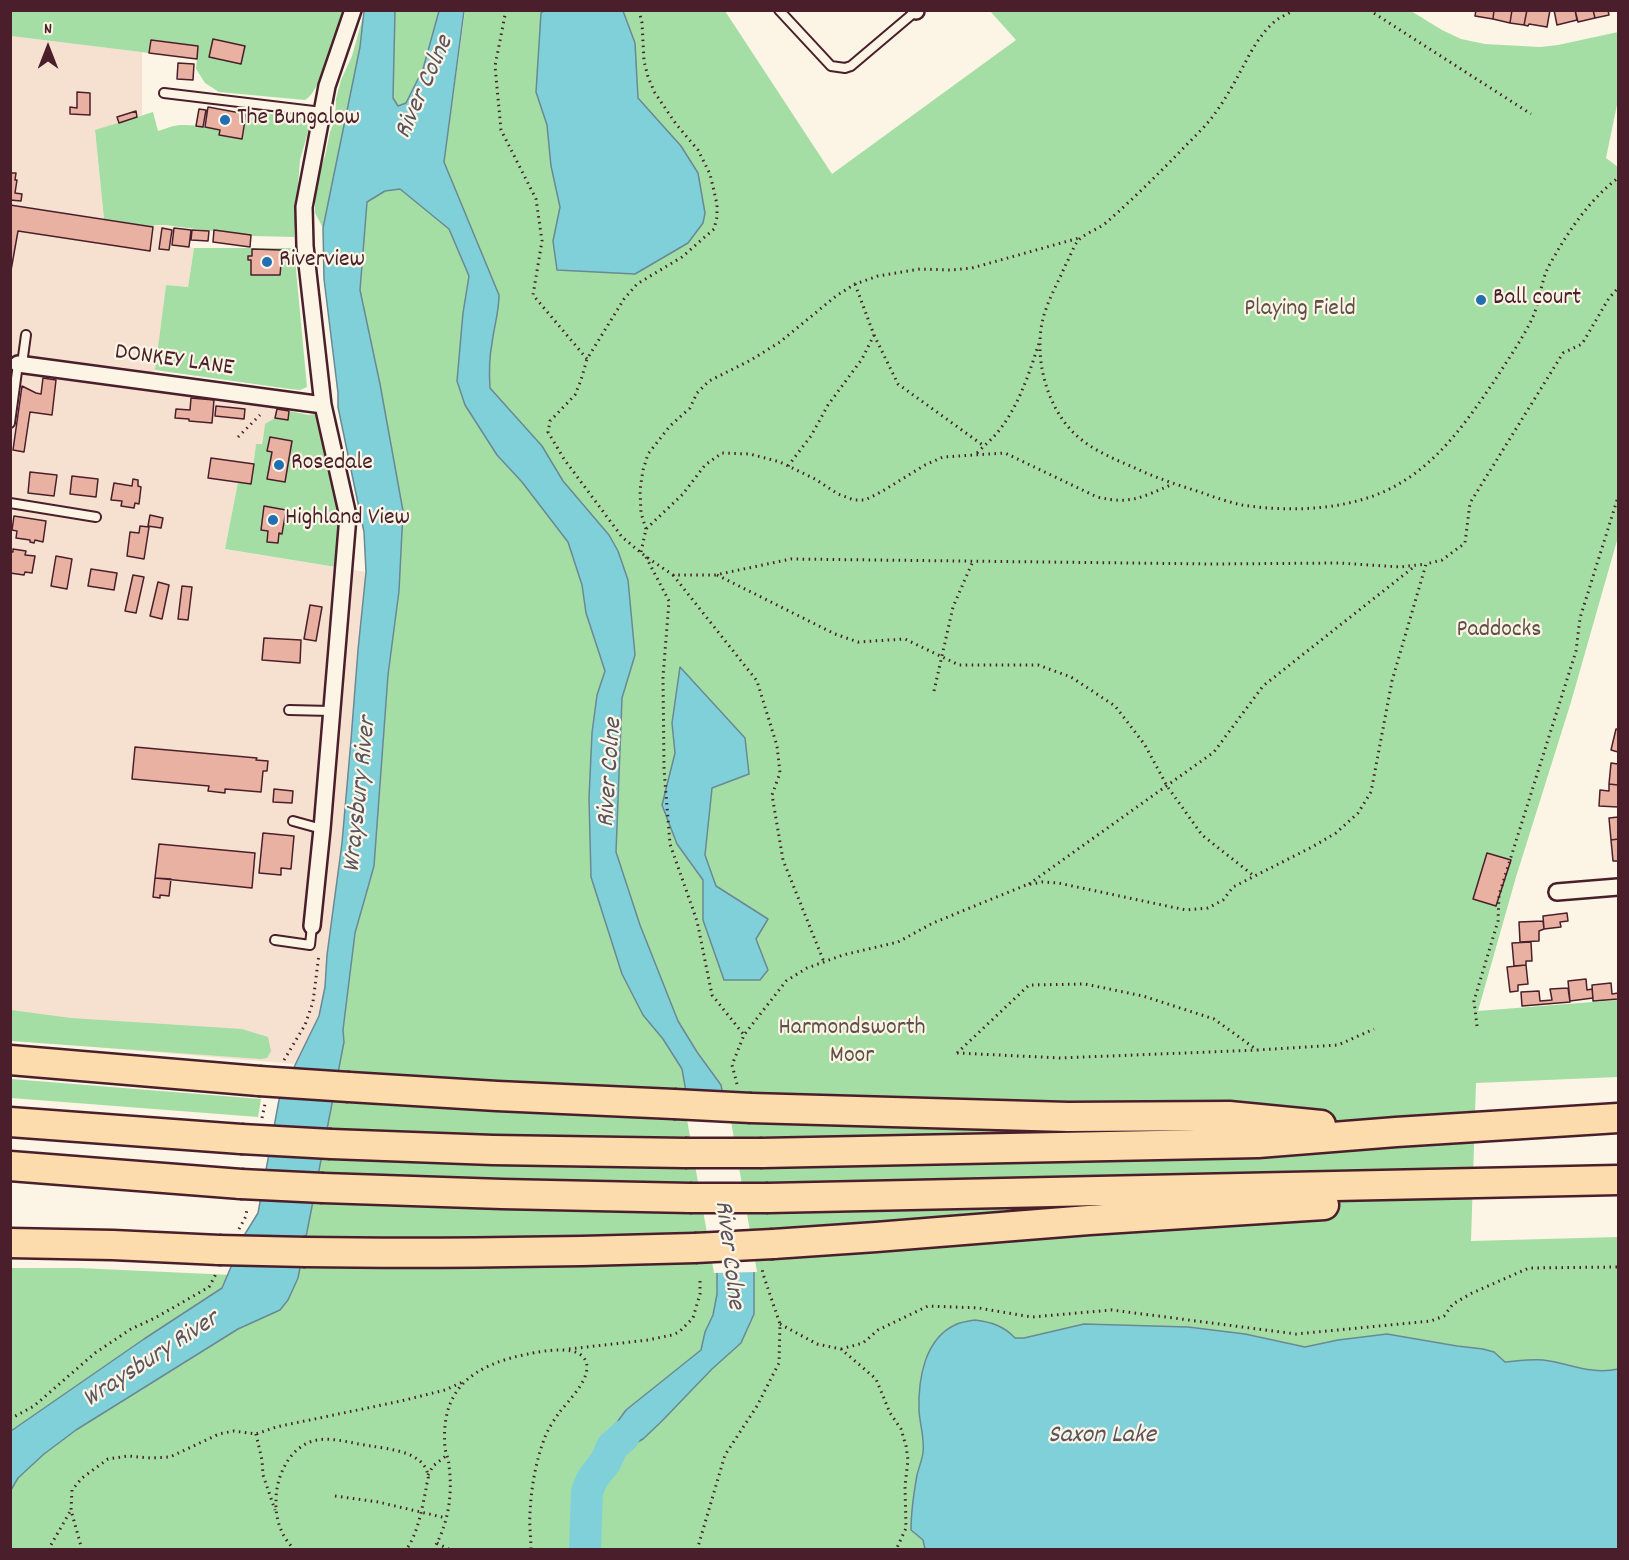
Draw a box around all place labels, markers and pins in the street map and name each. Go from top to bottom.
place label: The Bungalow [237,106,360,134]
marker: The Bungalow [218,113,232,127]
place label: Riverview [279,248,365,276]
marker: Riverview [260,255,274,269]
place label: Ball court [1493,286,1581,314]
marker: Ball court [1474,293,1488,307]
place label: Rosedale [291,451,373,479]
marker: Rosedale [272,458,286,472]
place label: Highland View [285,506,410,534]
marker: Highland View [266,513,280,527]

